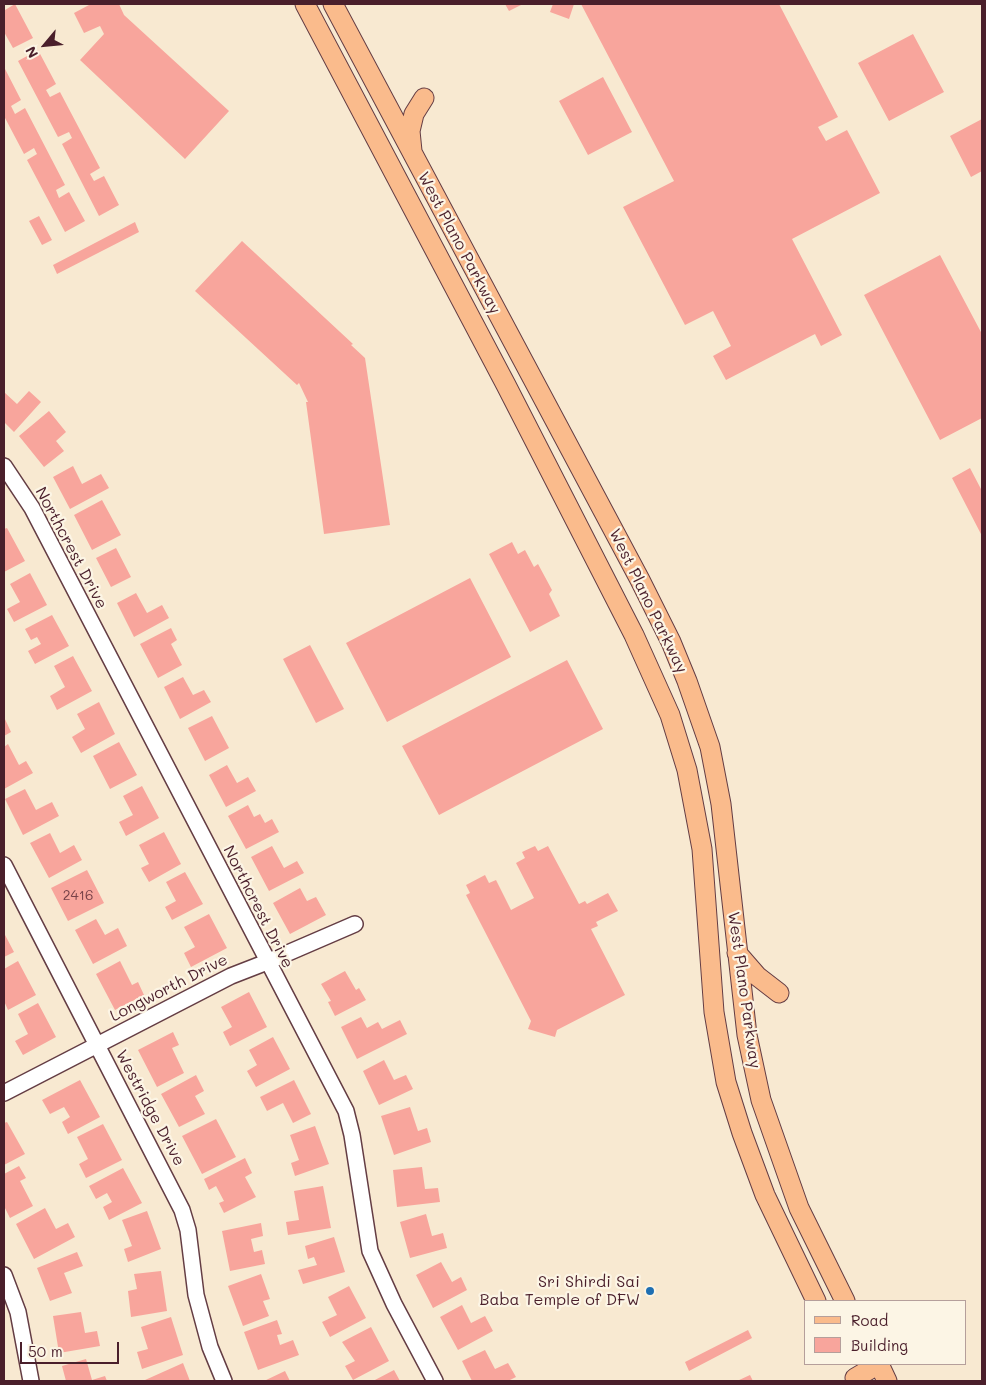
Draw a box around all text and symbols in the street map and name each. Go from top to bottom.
north arrow [20,20,70,70]
text: N [20,43,42,61]
street label: West Plano Parkway [413,169,505,317]
street label: Northcrest Drive [31,484,111,612]
street label: West Plano Parkway [605,526,691,676]
street label: Northcrest Drive [219,843,297,971]
house number: 2416 [63,888,93,904]
street label: West Plano Parkway [723,910,765,1070]
street label: Longworth Drive [107,950,231,1026]
street label: Westridge Drive [111,1047,189,1169]
place label: Sri Shirdi Sai Baba Temple of DFW [480,1272,640,1310]
marker: Sri Shirdi Sai Baba Temple of DFW [644,1285,656,1297]
legend [804,1300,966,1365]
text: Road [851,1310,888,1330]
scale bar [22,1332,121,1364]
text: Building [851,1335,908,1355]
text: 50 m [28,1341,63,1361]

